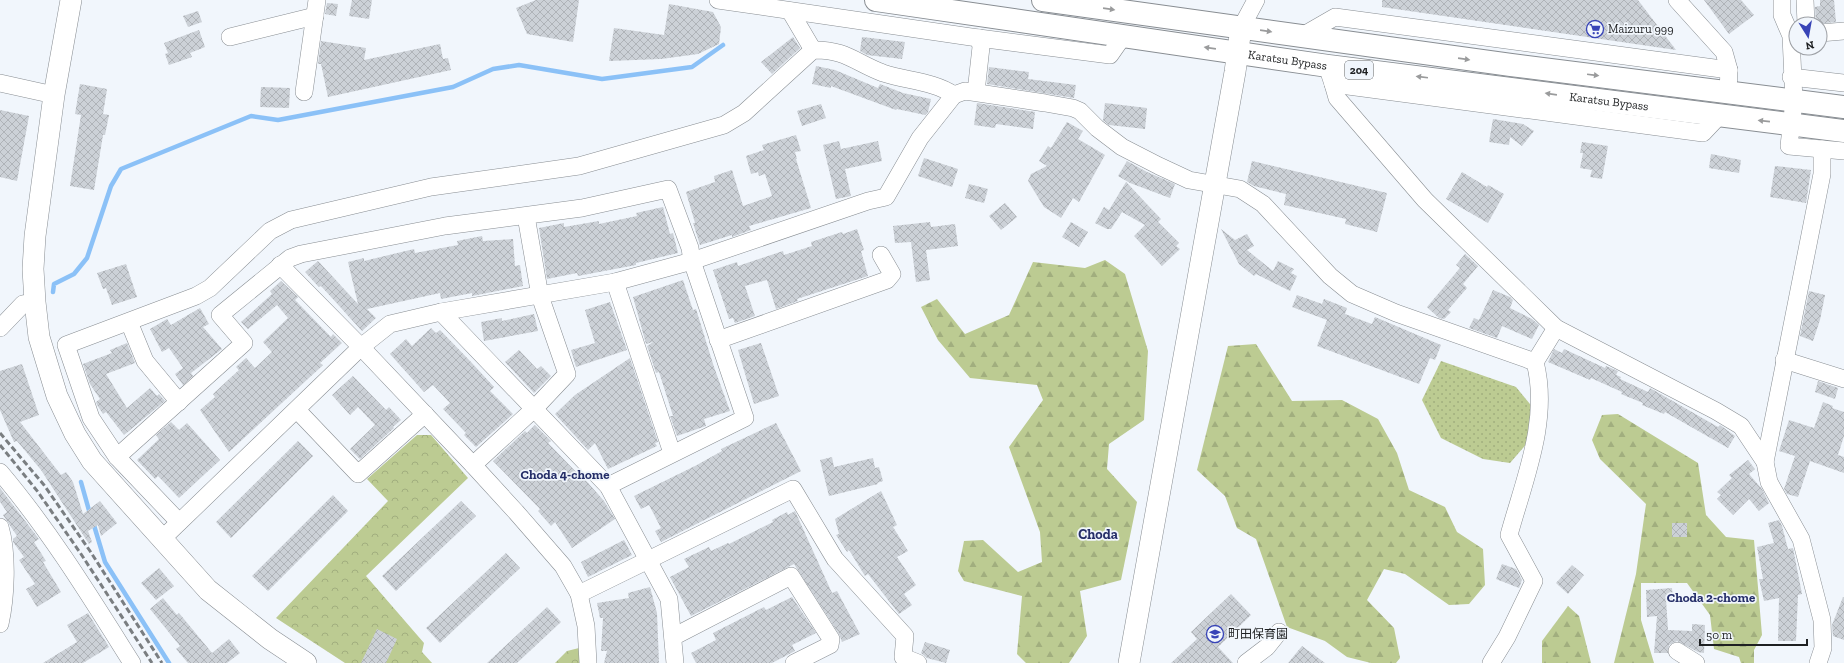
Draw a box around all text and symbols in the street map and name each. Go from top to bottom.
one-way arrow [1103,6,1115,12]
north arrow [1788,16,1828,56]
supermarket icon: Maizuru 999 [1585,19,1605,39]
place label: Maizuru 999 [1608,22,1674,36]
one-way arrow [1260,28,1272,34]
text: N [1804,38,1815,53]
one-way arrow [1204,45,1217,51]
street label: Karatsu Bypass [1247,47,1328,73]
one-way arrow [1458,56,1470,62]
road number: 204 [1345,61,1373,79]
one-way arrow [1587,72,1599,79]
one-way arrow [1416,74,1428,80]
street label: Karatsu Bypass [1569,89,1649,113]
one-way arrow [1545,91,1557,97]
one-way arrow [1758,118,1770,124]
district label: Choda 4-chome [521,467,610,482]
district label: Choda [1078,526,1118,543]
district label: Choda 2-chome [1667,590,1756,605]
scale bar [1700,621,1807,647]
school or university icon: 町田保育園 [1205,624,1225,644]
place label: 町田保育園 [1228,627,1288,641]
text: 50 m [1706,628,1733,642]

